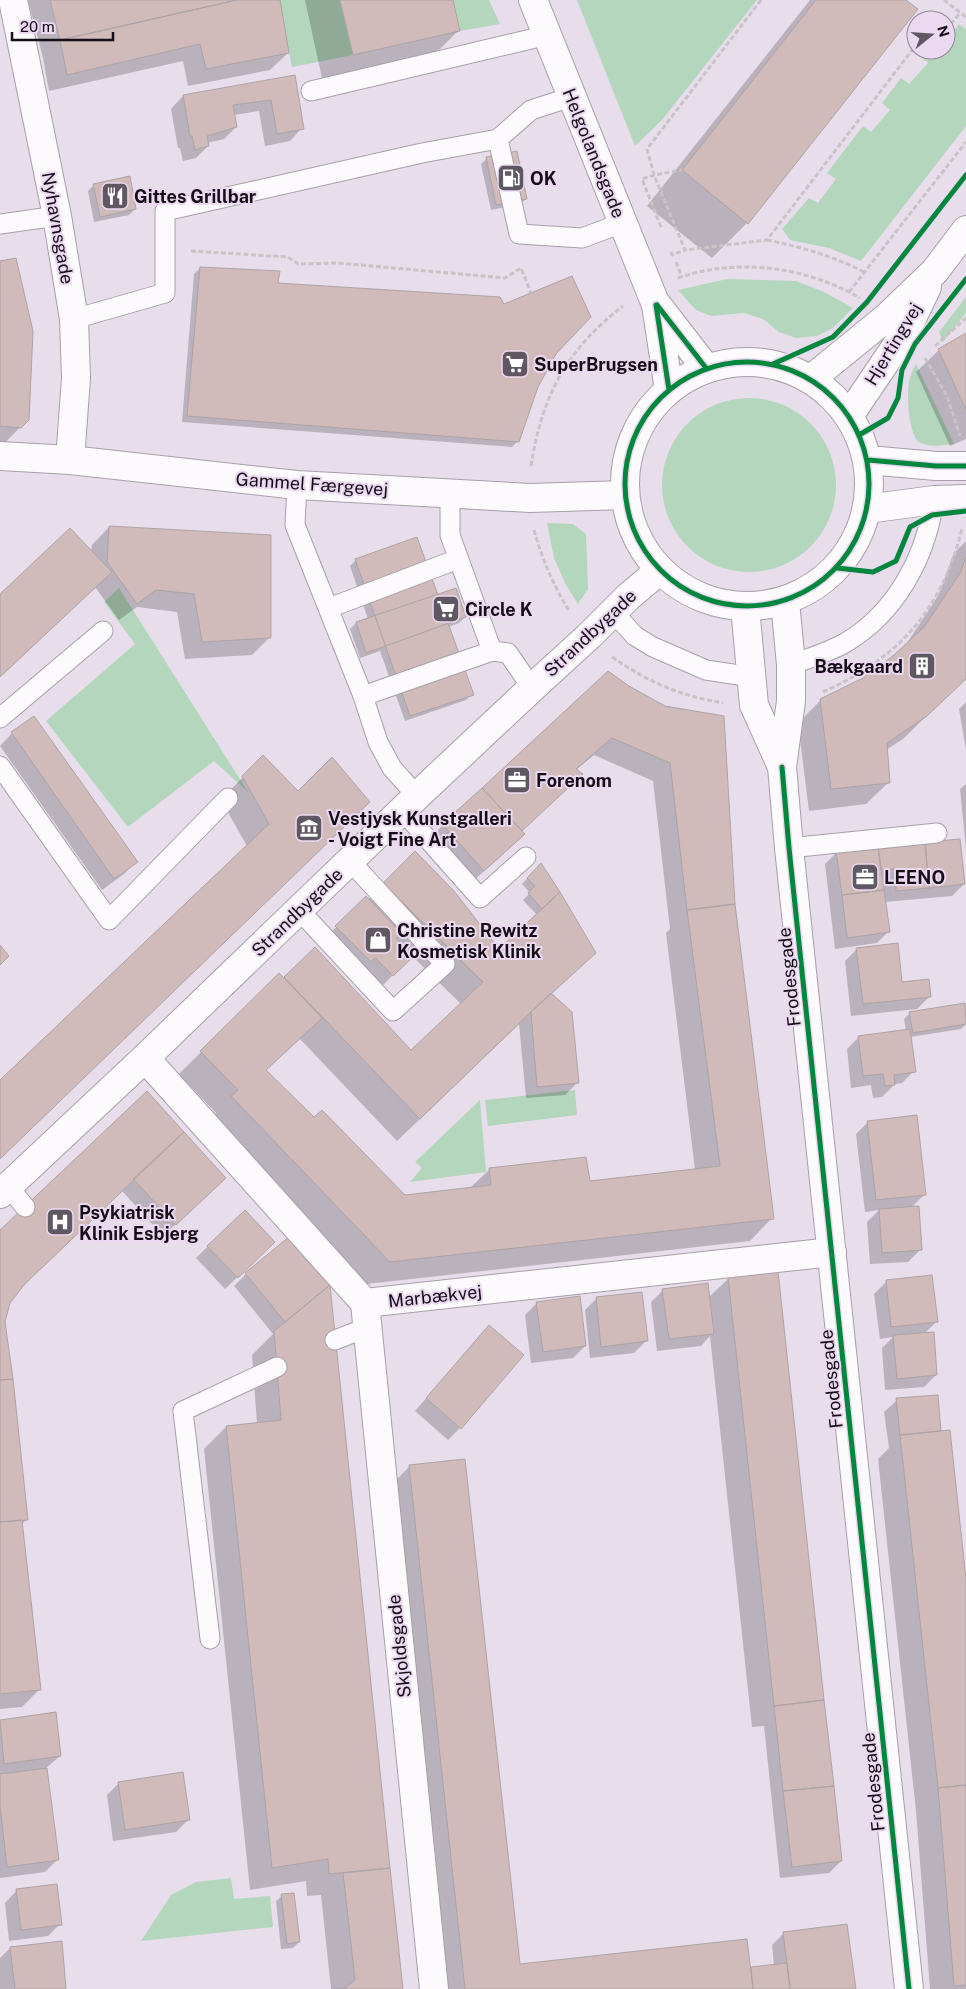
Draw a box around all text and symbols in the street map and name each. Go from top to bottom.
scale bar [12,10,114,42]
north arrow [906,10,956,60]
text: 20 m [20,18,55,35]
text: N [934,24,953,39]
street label: Helgolandsgade [558,85,630,221]
fuel station icon: OK [496,163,526,193]
place label: OK [530,168,557,189]
street label: Nyhavnsgade [38,170,78,286]
restaurant icon: Gittes Grillbar [100,181,130,211]
place label: Gittes Grillbar [134,186,257,207]
street label: Hjertingvej [860,299,926,389]
supermarket icon: SuperBrugsen [500,349,530,379]
place label: SuperBrugsen [534,354,658,375]
street label: Gammel Færgevej [235,468,389,500]
street label: Strandbygade [540,585,640,681]
supermarket icon: Circle K [431,594,461,624]
place label: Circle K [465,599,533,620]
building icon: Bækgaard [907,651,937,681]
place label: Bækgaard [814,656,903,677]
office icon: Forenom [502,765,532,795]
place label: Forenom [536,770,612,791]
place label: Vestjysk Kunstgalleri - Voigt Fine Art [328,808,512,850]
museum icon: Vestjysk Kunstgalleri - Voigt Fine Art [294,813,324,843]
office icon: LEENO [850,862,880,892]
street label: Strandbygade [247,863,347,961]
place label: LEENO [884,867,945,888]
place label: Christine Rewitz Kosmetisk Klinik [397,920,542,962]
shop icon: Christine Rewitz Kosmetisk Klinik [363,925,393,955]
street label: Frodesgade [773,926,805,1028]
place label: Psykiatrisk Klinik Esbjerg [79,1202,199,1244]
hospital icon: Psykiatrisk Klinik Esbjerg [45,1207,75,1237]
street label: Marbækvej [387,1281,483,1311]
street label: Frodesgade [815,1328,847,1430]
street label: Skjoldsgade [383,1593,415,1699]
street label: Frodesgade [857,1731,889,1833]

